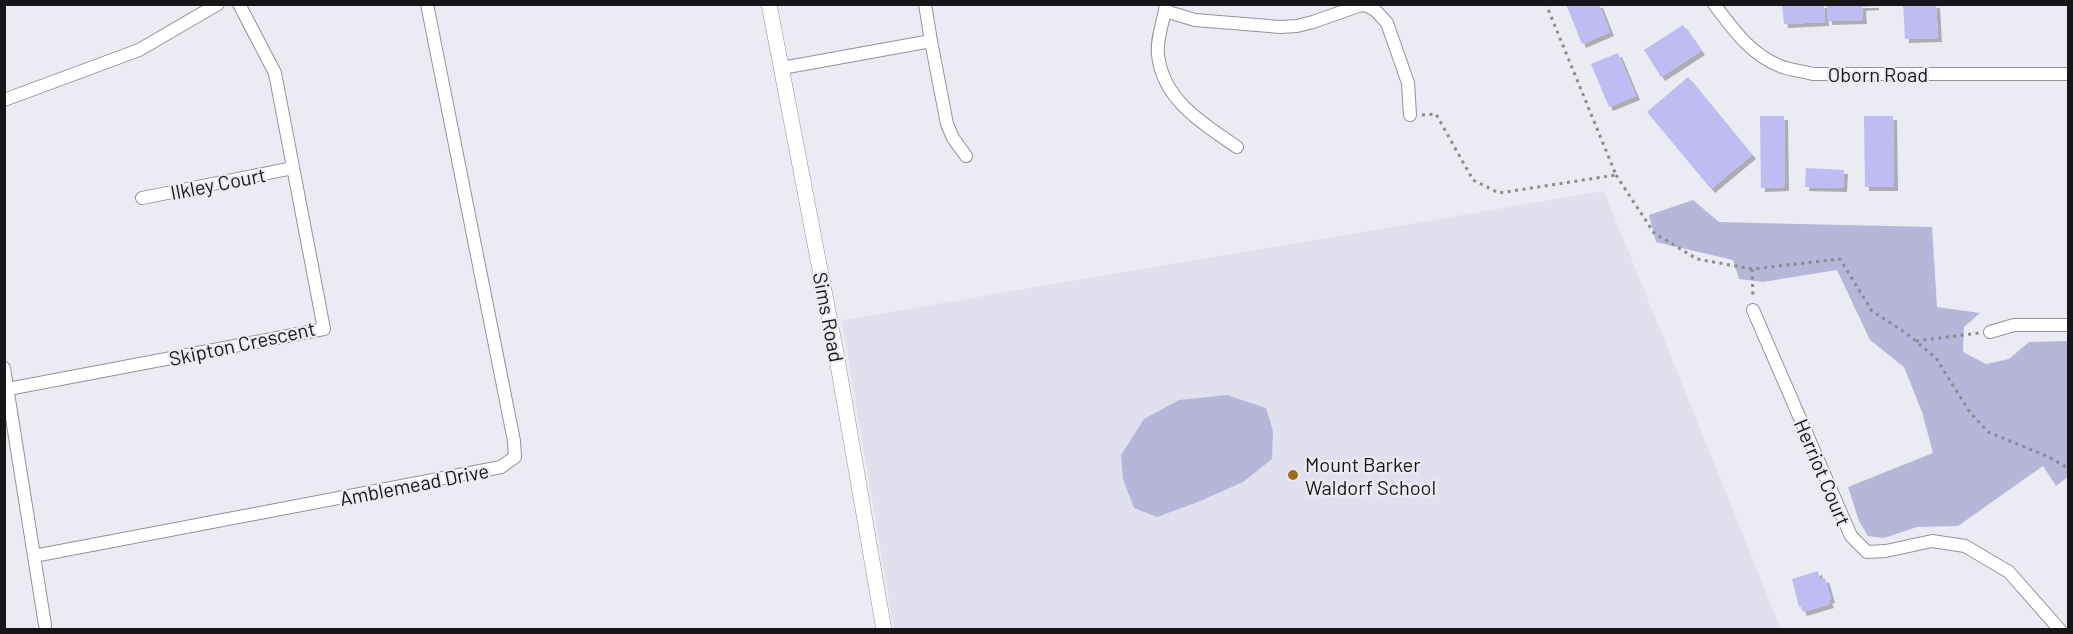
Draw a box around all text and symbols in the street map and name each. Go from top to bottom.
street label: Oborn Road [1828,62,1928,86]
street label: Ilkley Court [168,162,268,204]
street label: Sims Road [809,270,849,364]
street label: Skipton Crescent [167,316,317,370]
street label: Herriot Court [1790,415,1856,529]
place label: Mount Barker Waldorf School [1305,452,1436,499]
street label: Amblemead Drive [337,458,491,510]
marker: Mount Barker Waldorf School [1286,468,1300,482]

